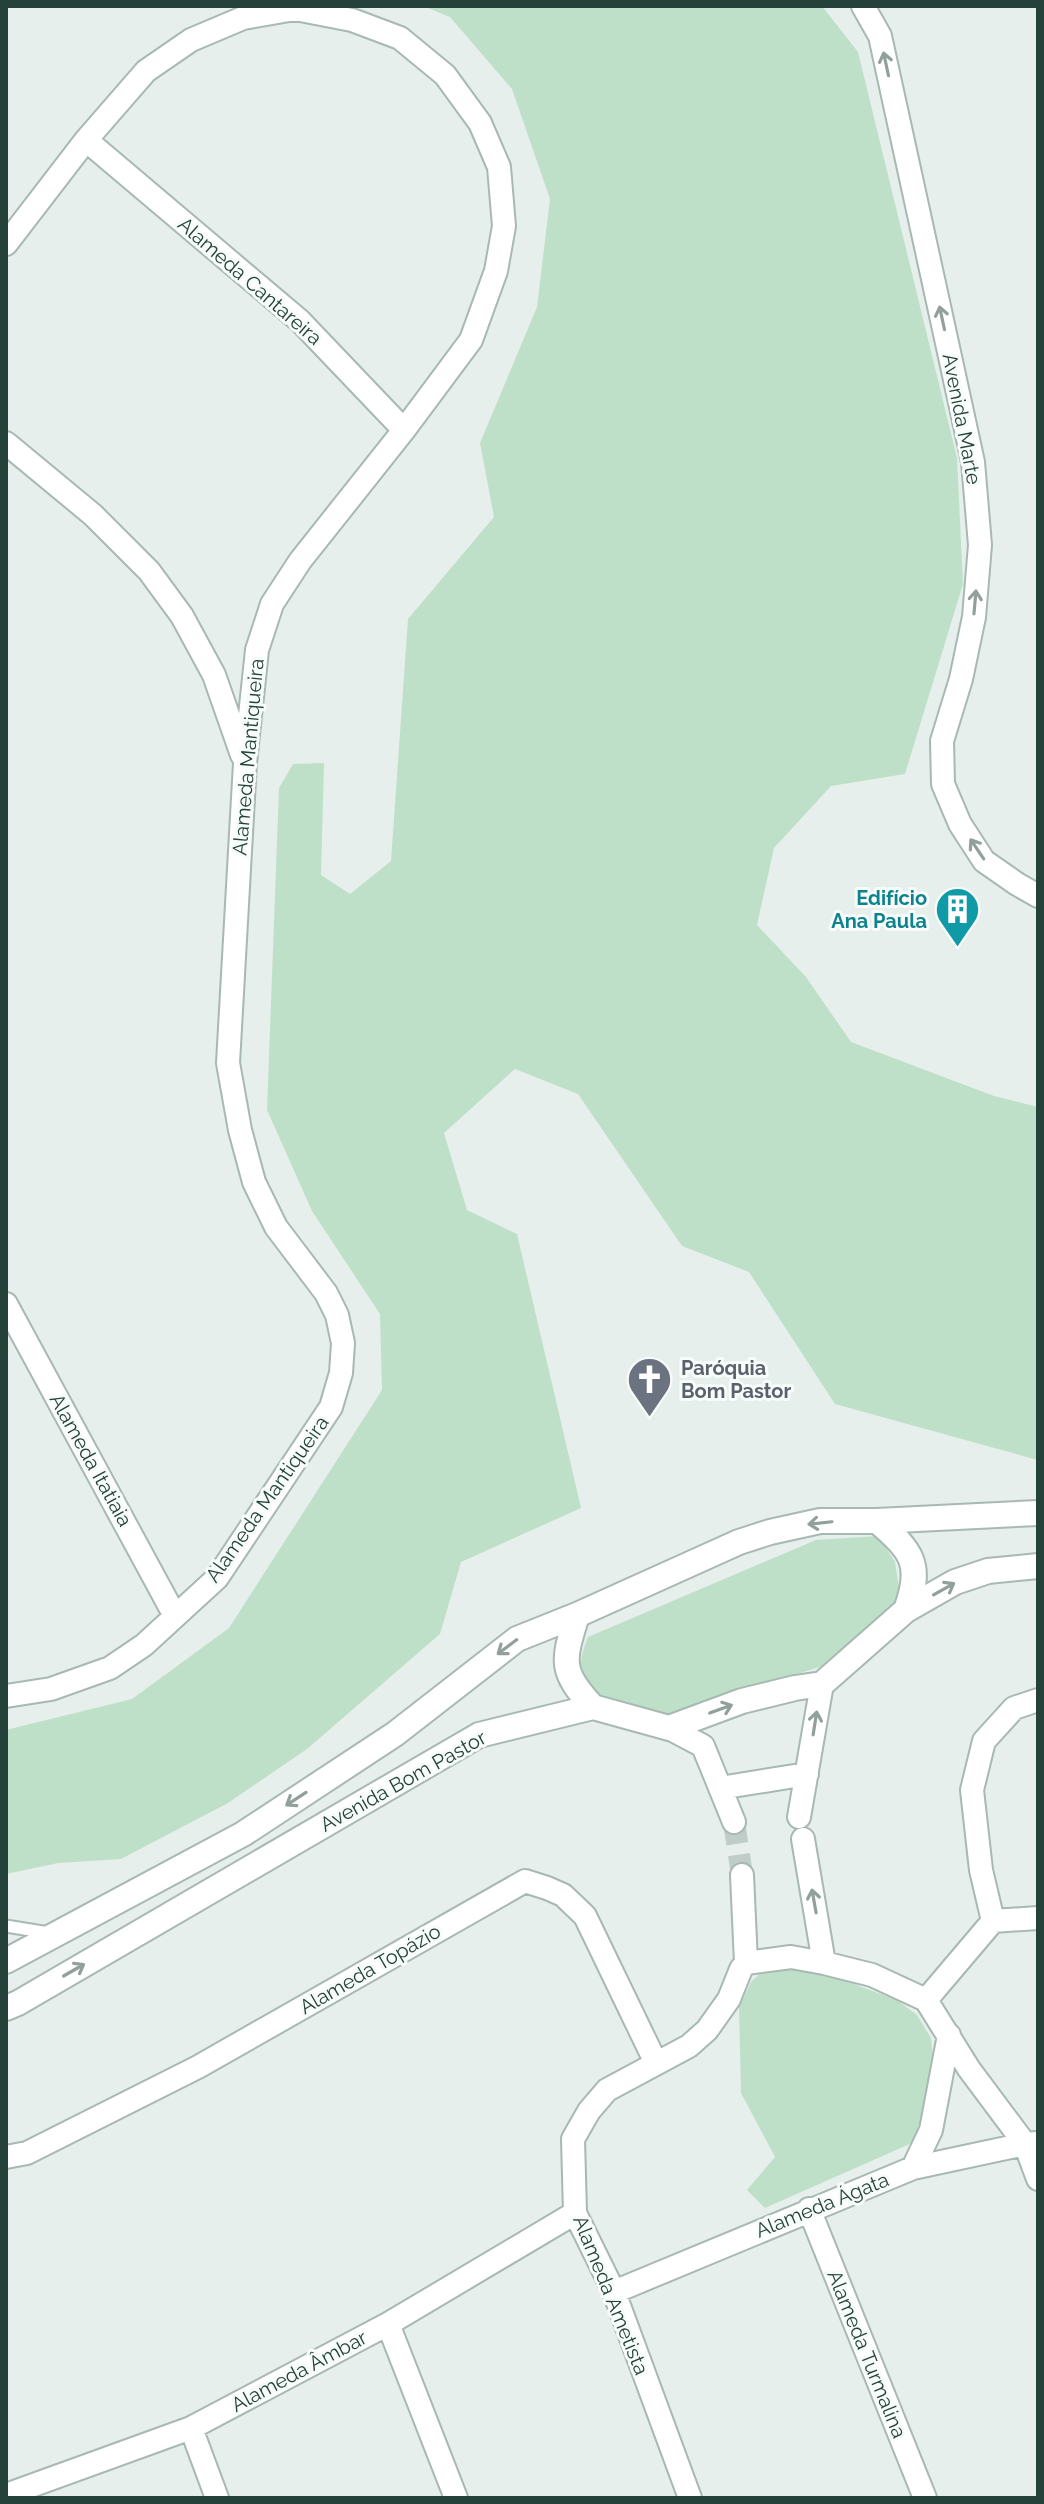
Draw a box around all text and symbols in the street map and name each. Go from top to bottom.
one-way arrow [878,52,893,77]
street label: Alameda Cantareira [173,212,327,350]
one-way arrow [934,305,949,331]
street label: Avenida Marte [938,351,987,487]
one-way arrow [968,589,983,616]
street label: Alameda Mantiqueira [227,658,269,856]
one-way arrow [969,839,985,861]
building icon: Edifício Ana Paula [934,885,982,948]
place label: Edifício Ana Paula [831,886,927,933]
church icon: Paróquia Bom Pastor [626,1356,674,1419]
place label: Paróquia Bom Pastor [681,1356,791,1403]
street label: Alameda Itatiaia [45,1389,137,1531]
street label: Alameda Mantiqueira [201,1411,333,1587]
one-way arrow [808,1515,834,1530]
one-way arrow [931,1580,955,1596]
one-way arrow [497,1638,518,1655]
one-way arrow [708,1701,733,1715]
one-way arrow [808,1711,823,1736]
street label: Avenida Bom Pastor [316,1725,490,1837]
one-way arrow [285,1791,308,1807]
one-way arrow [805,1889,820,1914]
street label: Alameda Topázio [295,1919,445,2019]
one-way arrow [62,1962,85,1978]
street label: Alameda Ágata [752,2167,892,2243]
street label: Alameda Ametista [568,2212,654,2378]
street label: Alameda Turmalina [822,2267,912,2441]
street label: Alameda Âmbar [227,2325,371,2417]

